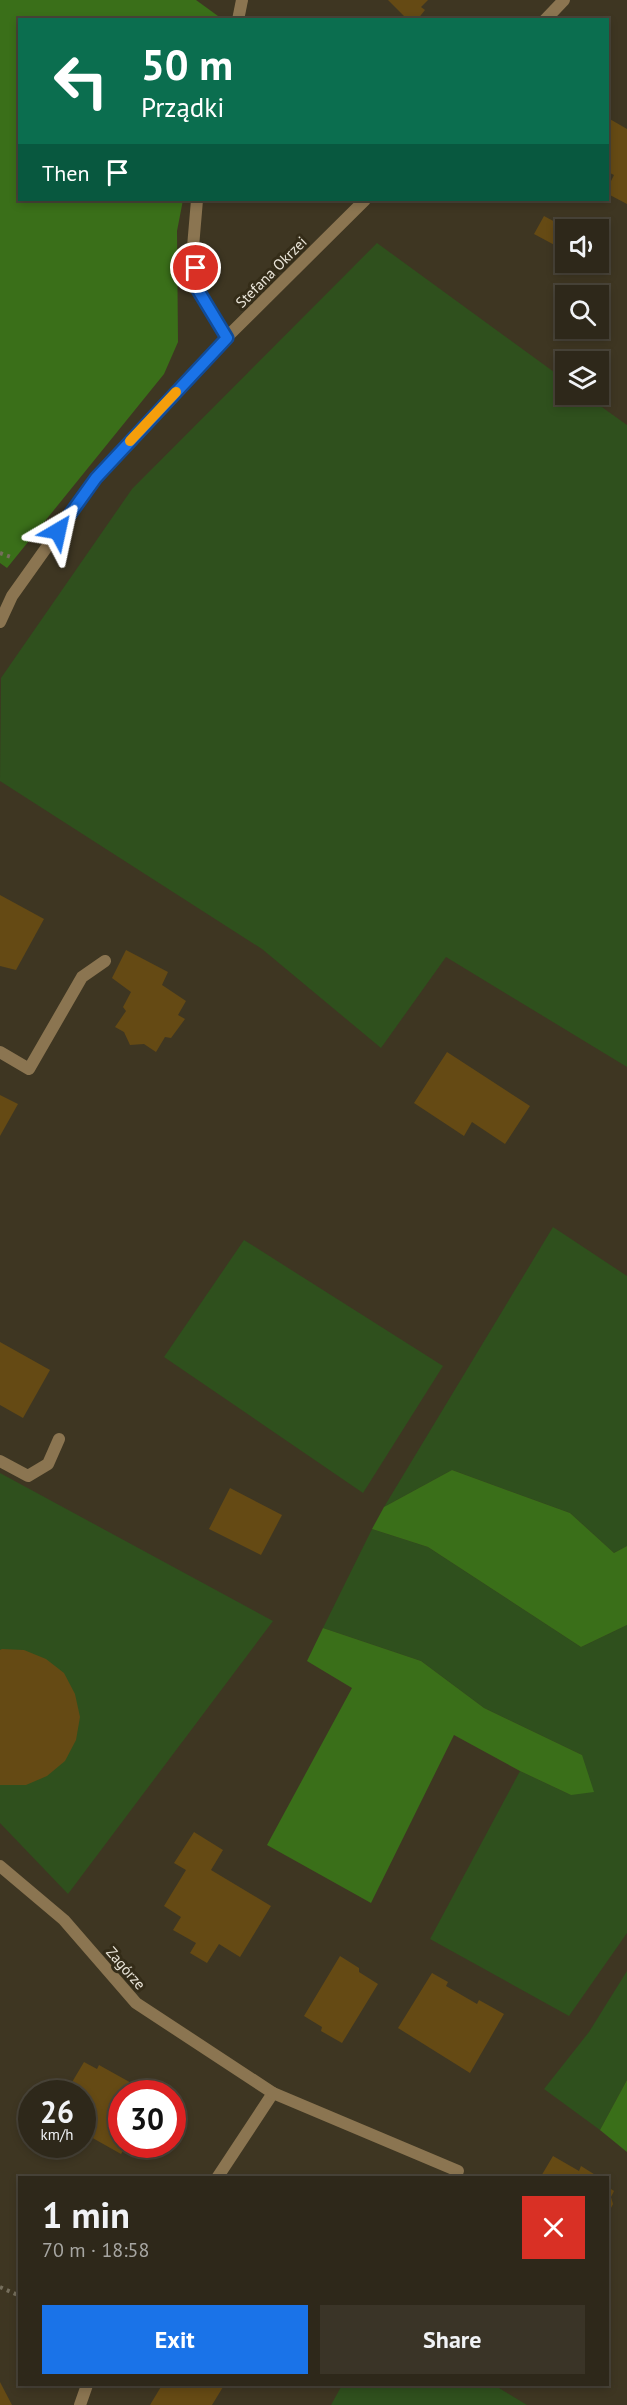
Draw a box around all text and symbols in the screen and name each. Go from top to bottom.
text: 50 m [141,37,233,92]
icon: left [42,42,120,120]
text: Prządki [141,90,224,124]
icon: arrive [101,156,134,189]
text: Then [42,159,89,187]
map controls [555,219,609,405]
button: sound [555,219,609,273]
street label: Stefana Okrzei [231,232,311,312]
pin [170,242,221,293]
icon: arrive [179,251,212,284]
button: search [555,285,609,339]
button: layers [555,351,609,405]
position arrow [26,499,90,563]
street label: Zagórze [102,1943,150,1993]
speed limit sign: 30 [108,2080,186,2158]
text: 26 [40,2092,74,2131]
text: km/h [41,2125,73,2144]
text: 1 min [42,2191,130,2238]
button: close [522,2196,585,2259]
text: 70 m · 18:58 [42,2237,149,2263]
button: Exit [42,2305,308,2374]
button: Share [320,2305,585,2374]

